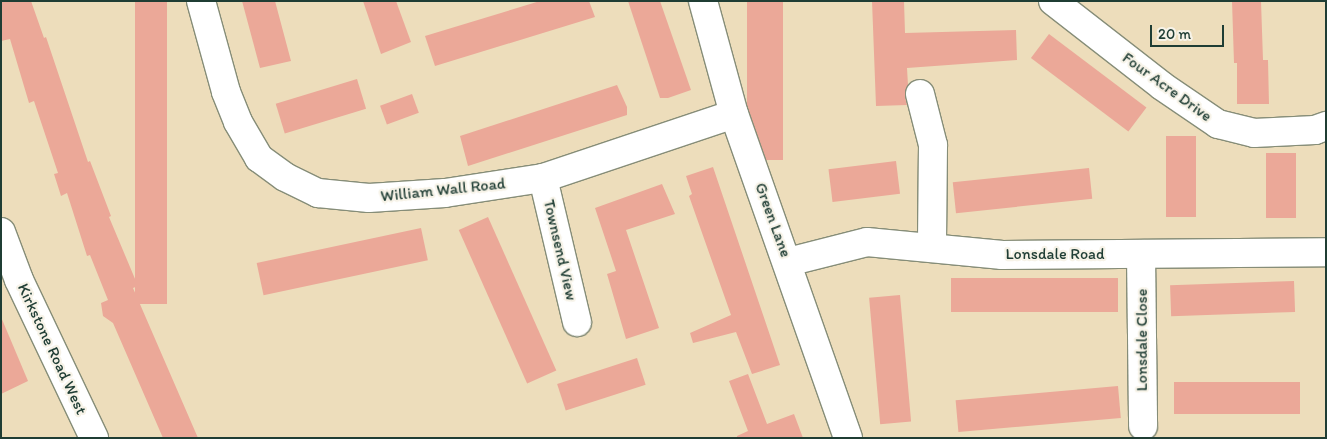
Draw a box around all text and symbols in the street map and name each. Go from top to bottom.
scale bar [1152,15,1226,47]
text: 20 m [1158,25,1191,43]
street label: Four Acre Drive [1119,48,1215,126]
street label: William Wall Road [380,174,506,206]
street label: Green Lane [751,180,795,260]
street label: Townsend View [539,198,581,302]
street label: Lonsdale Road [1005,244,1105,264]
street label: Kirkstone Road West [13,281,91,417]
street label: Lonsdale Close [1132,289,1152,391]

